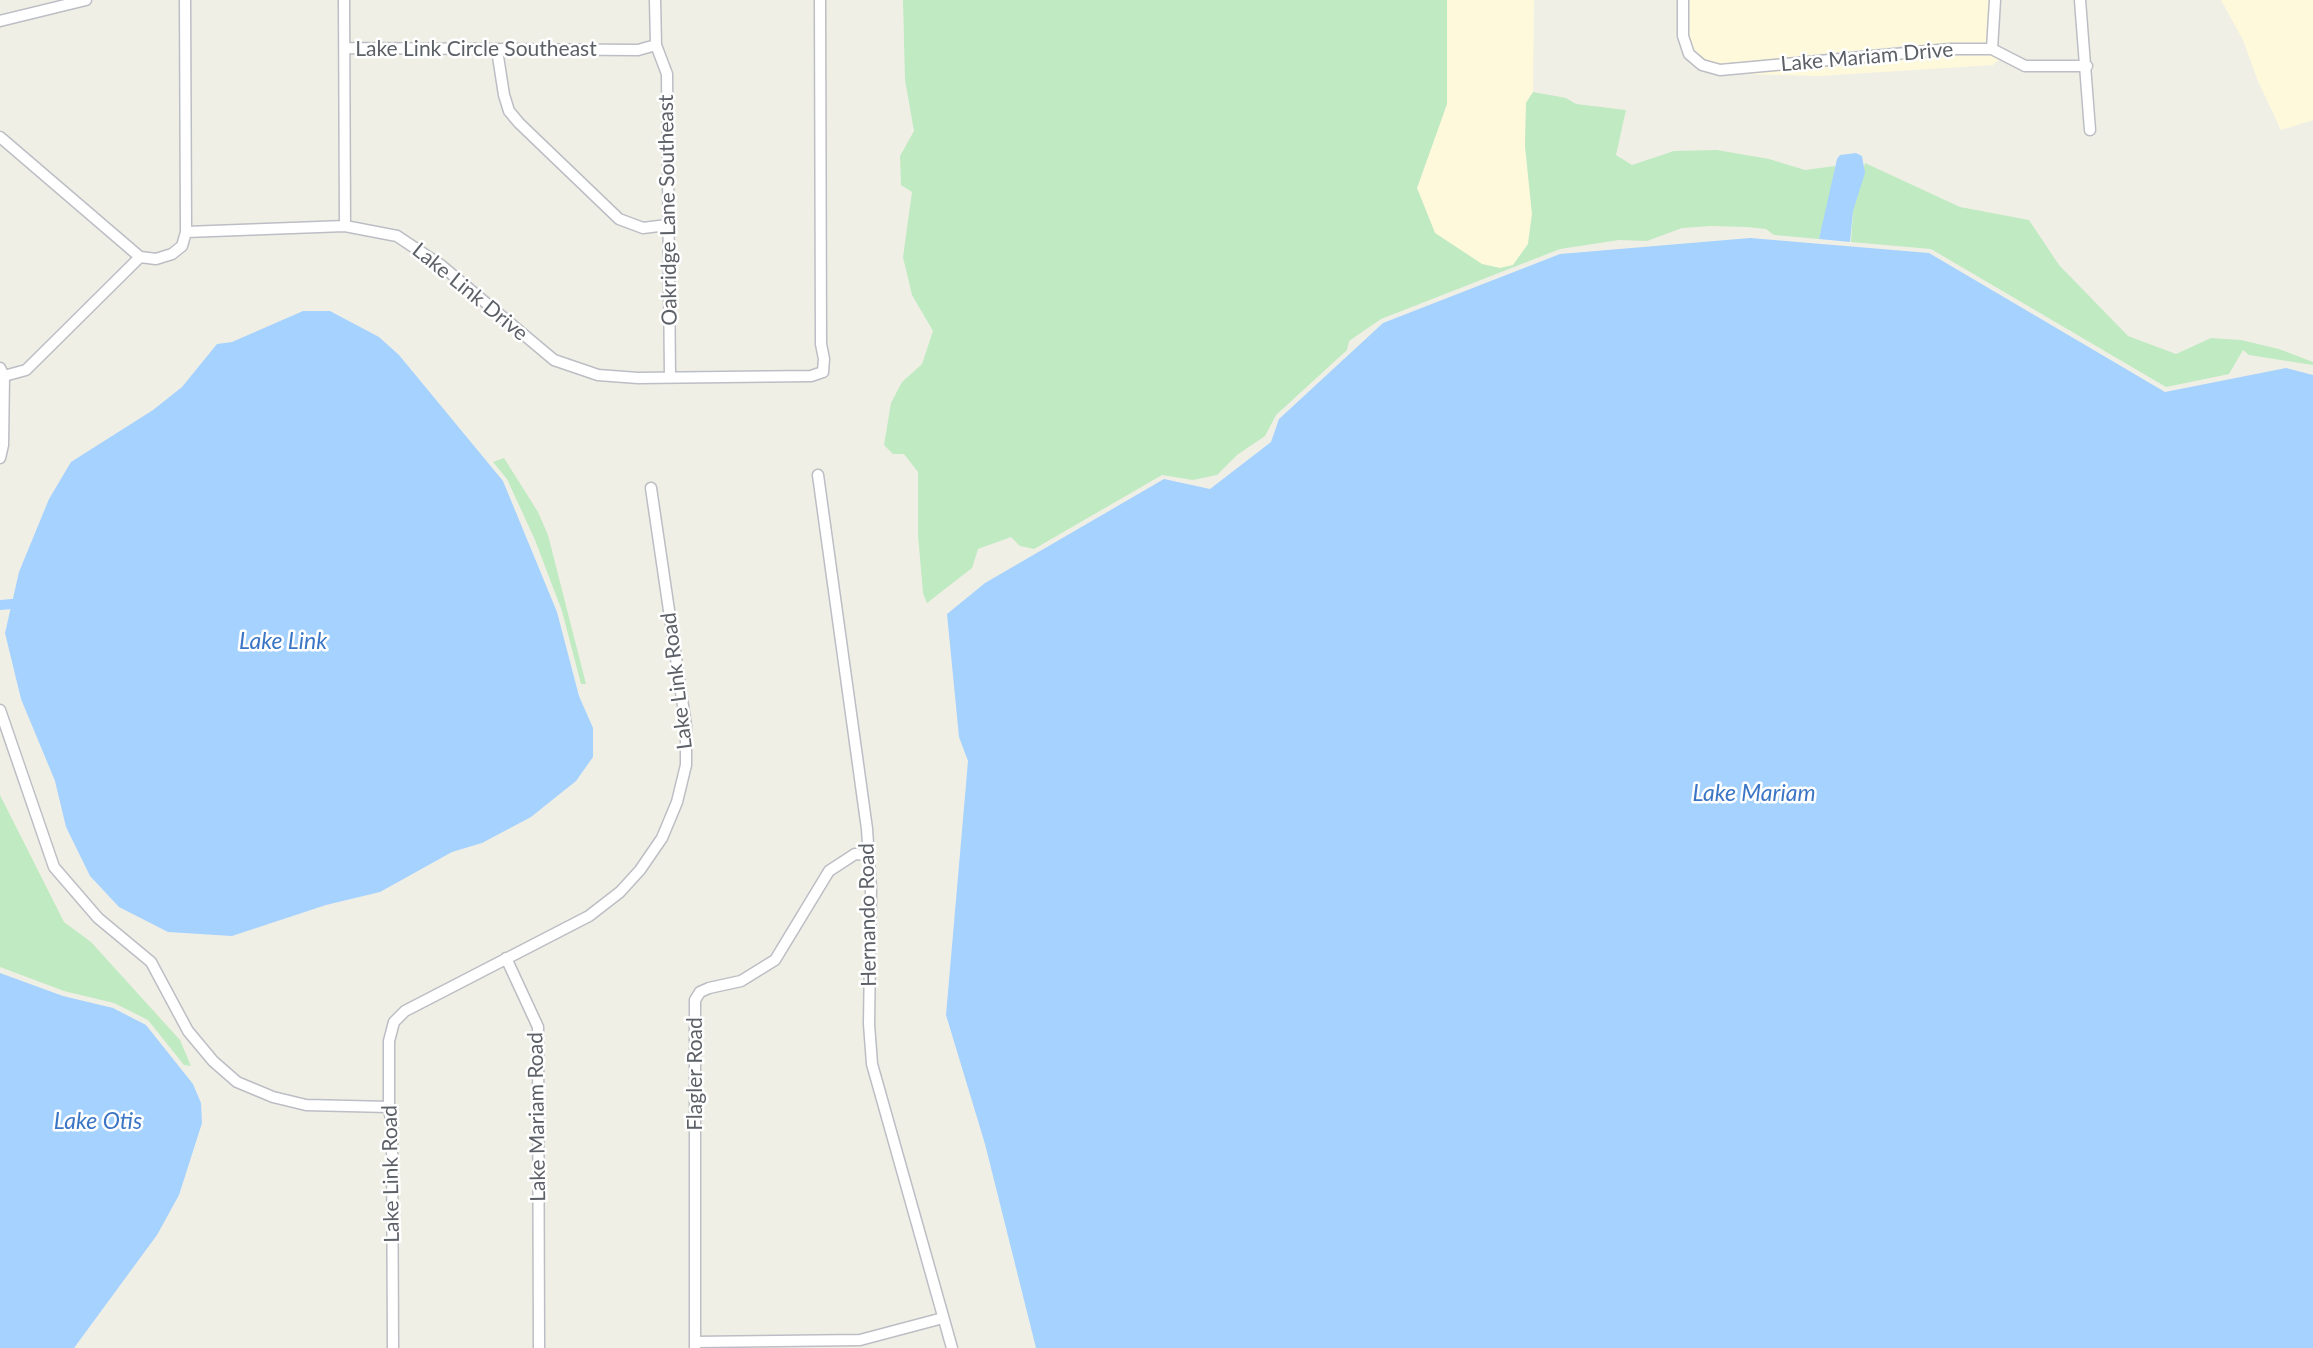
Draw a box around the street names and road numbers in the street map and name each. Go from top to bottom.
street label: Lake Link Circle Southeast [355,36,597,62]
street label: Lake Mariam Drive [1780,37,1954,77]
street label: Oakridge Lane Southeast [653,94,683,326]
street label: Lake Link Drive [407,238,533,346]
street label: Lake Link Road [656,611,698,751]
street label: Hernando Road [854,843,882,987]
street label: Flagler Road [682,1017,708,1131]
street label: Lake Mariam Road [523,1032,551,1202]
street label: Lake Link Road [377,1105,405,1243]

